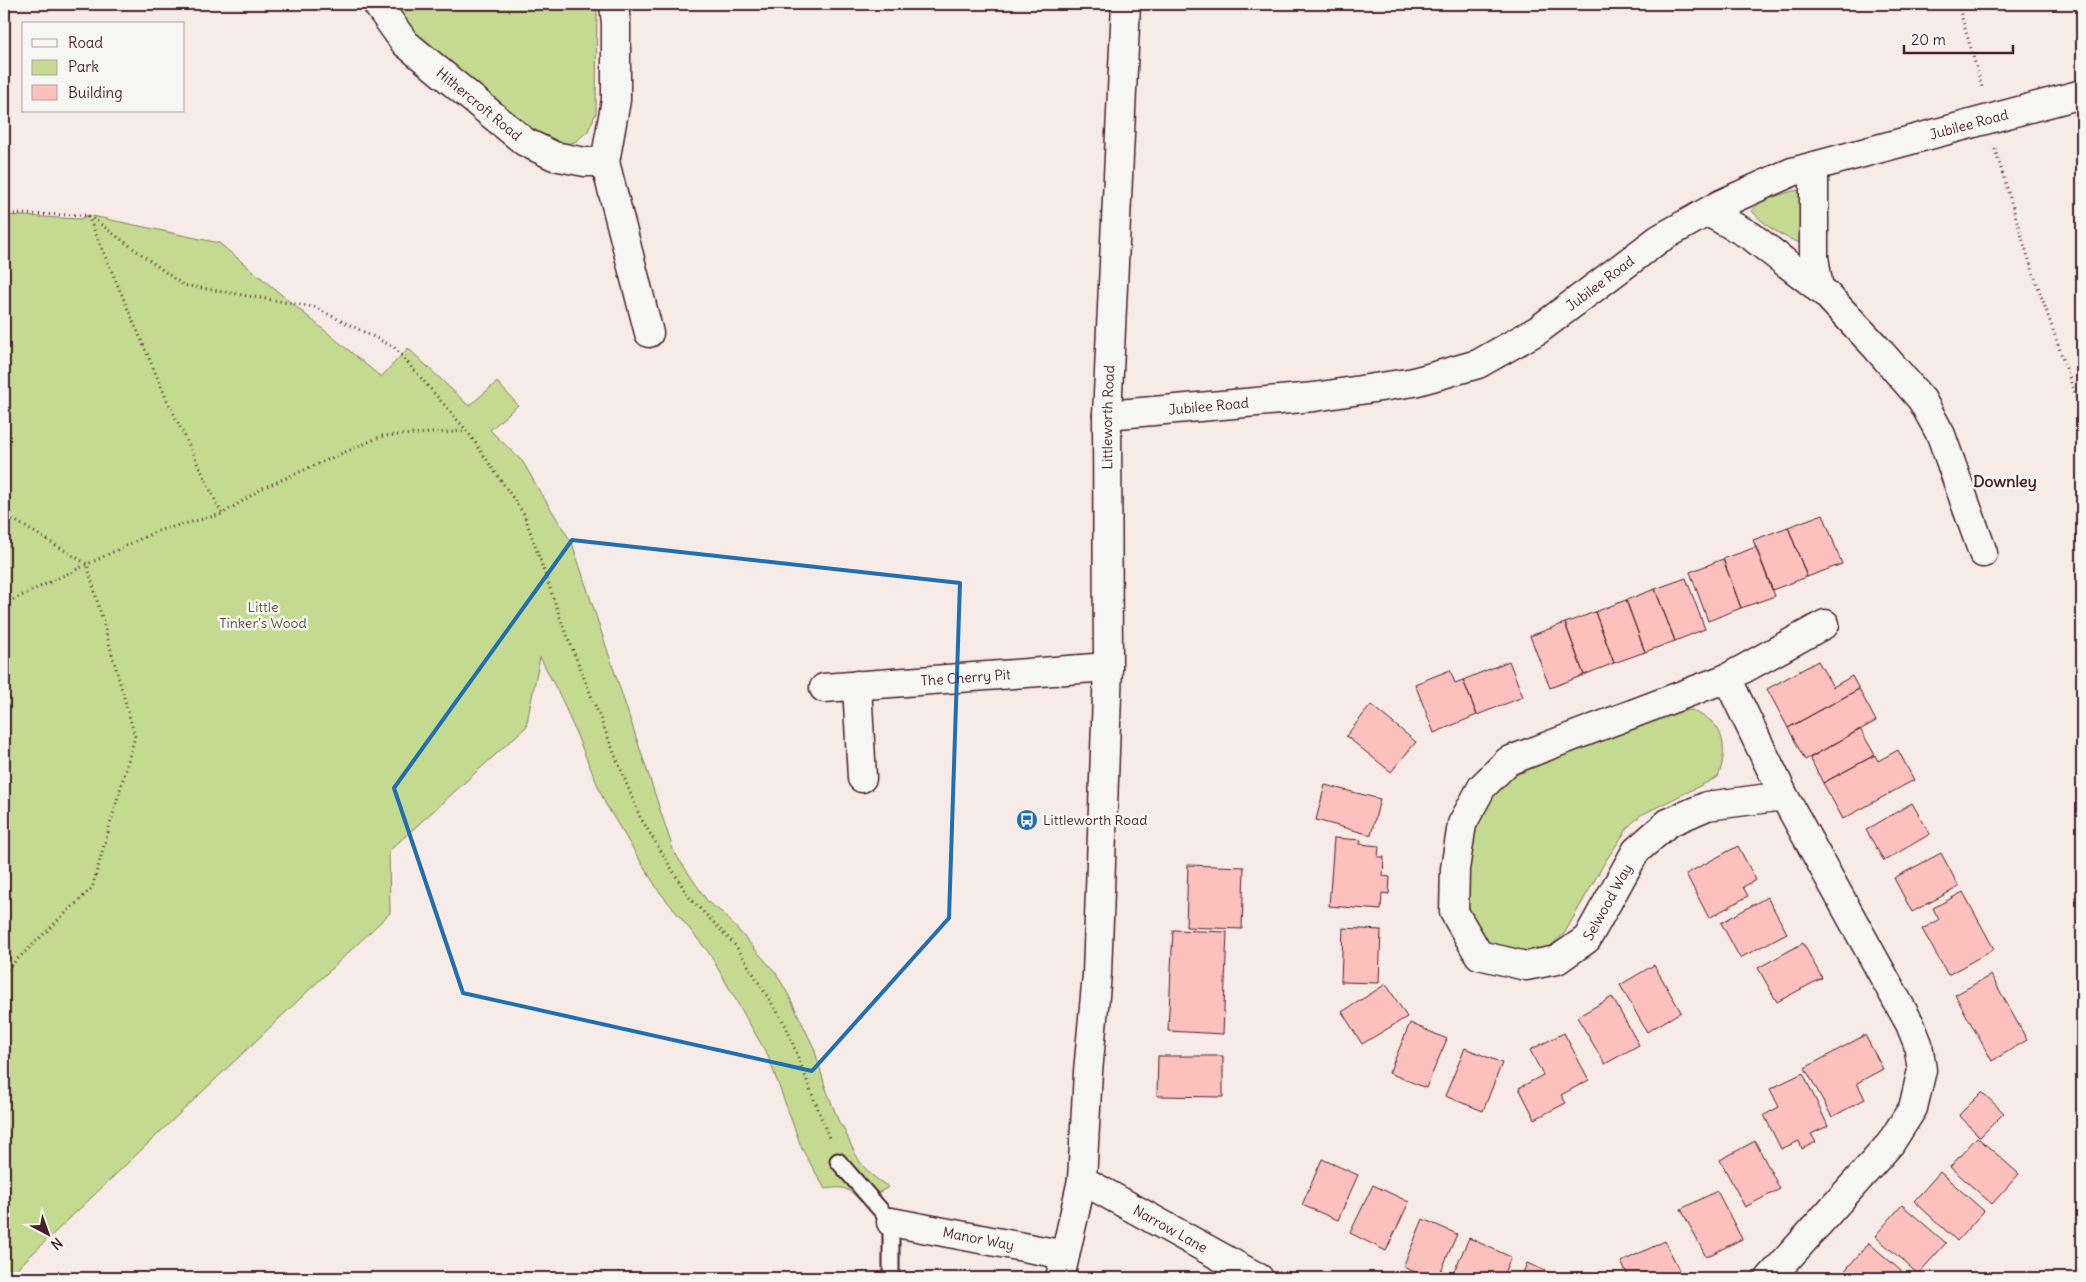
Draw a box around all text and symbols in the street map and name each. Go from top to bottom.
legend [22,22,185,112]
scale bar [1904,22,2012,54]
text: 20 m [1911,30,1946,49]
text: Road [68,33,103,52]
text: Park [68,57,99,76]
street label: Hithercroft Road [433,64,525,144]
text: Building [68,83,123,102]
street label: Jubilee Road [1928,105,2010,144]
street label: Jubilee Road [1562,252,1638,315]
street label: Littleworth Road [1098,365,1118,470]
street label: Jubilee Road [1168,394,1250,419]
district label: Downley [1973,471,2037,492]
park label: Little Tinker's Wood [219,598,307,632]
street label: The Cherry Pit [920,665,1012,690]
bus stop icon: Littleworth Road [1015,808,1039,832]
place label: Littleworth Road [1043,811,1147,829]
street label: Selwood Way [1579,861,1636,944]
street label: Narrow Lane [1130,1201,1211,1257]
north arrow [22,1210,72,1260]
street label: Manor Way [941,1223,1016,1254]
text: N [47,1234,66,1254]

